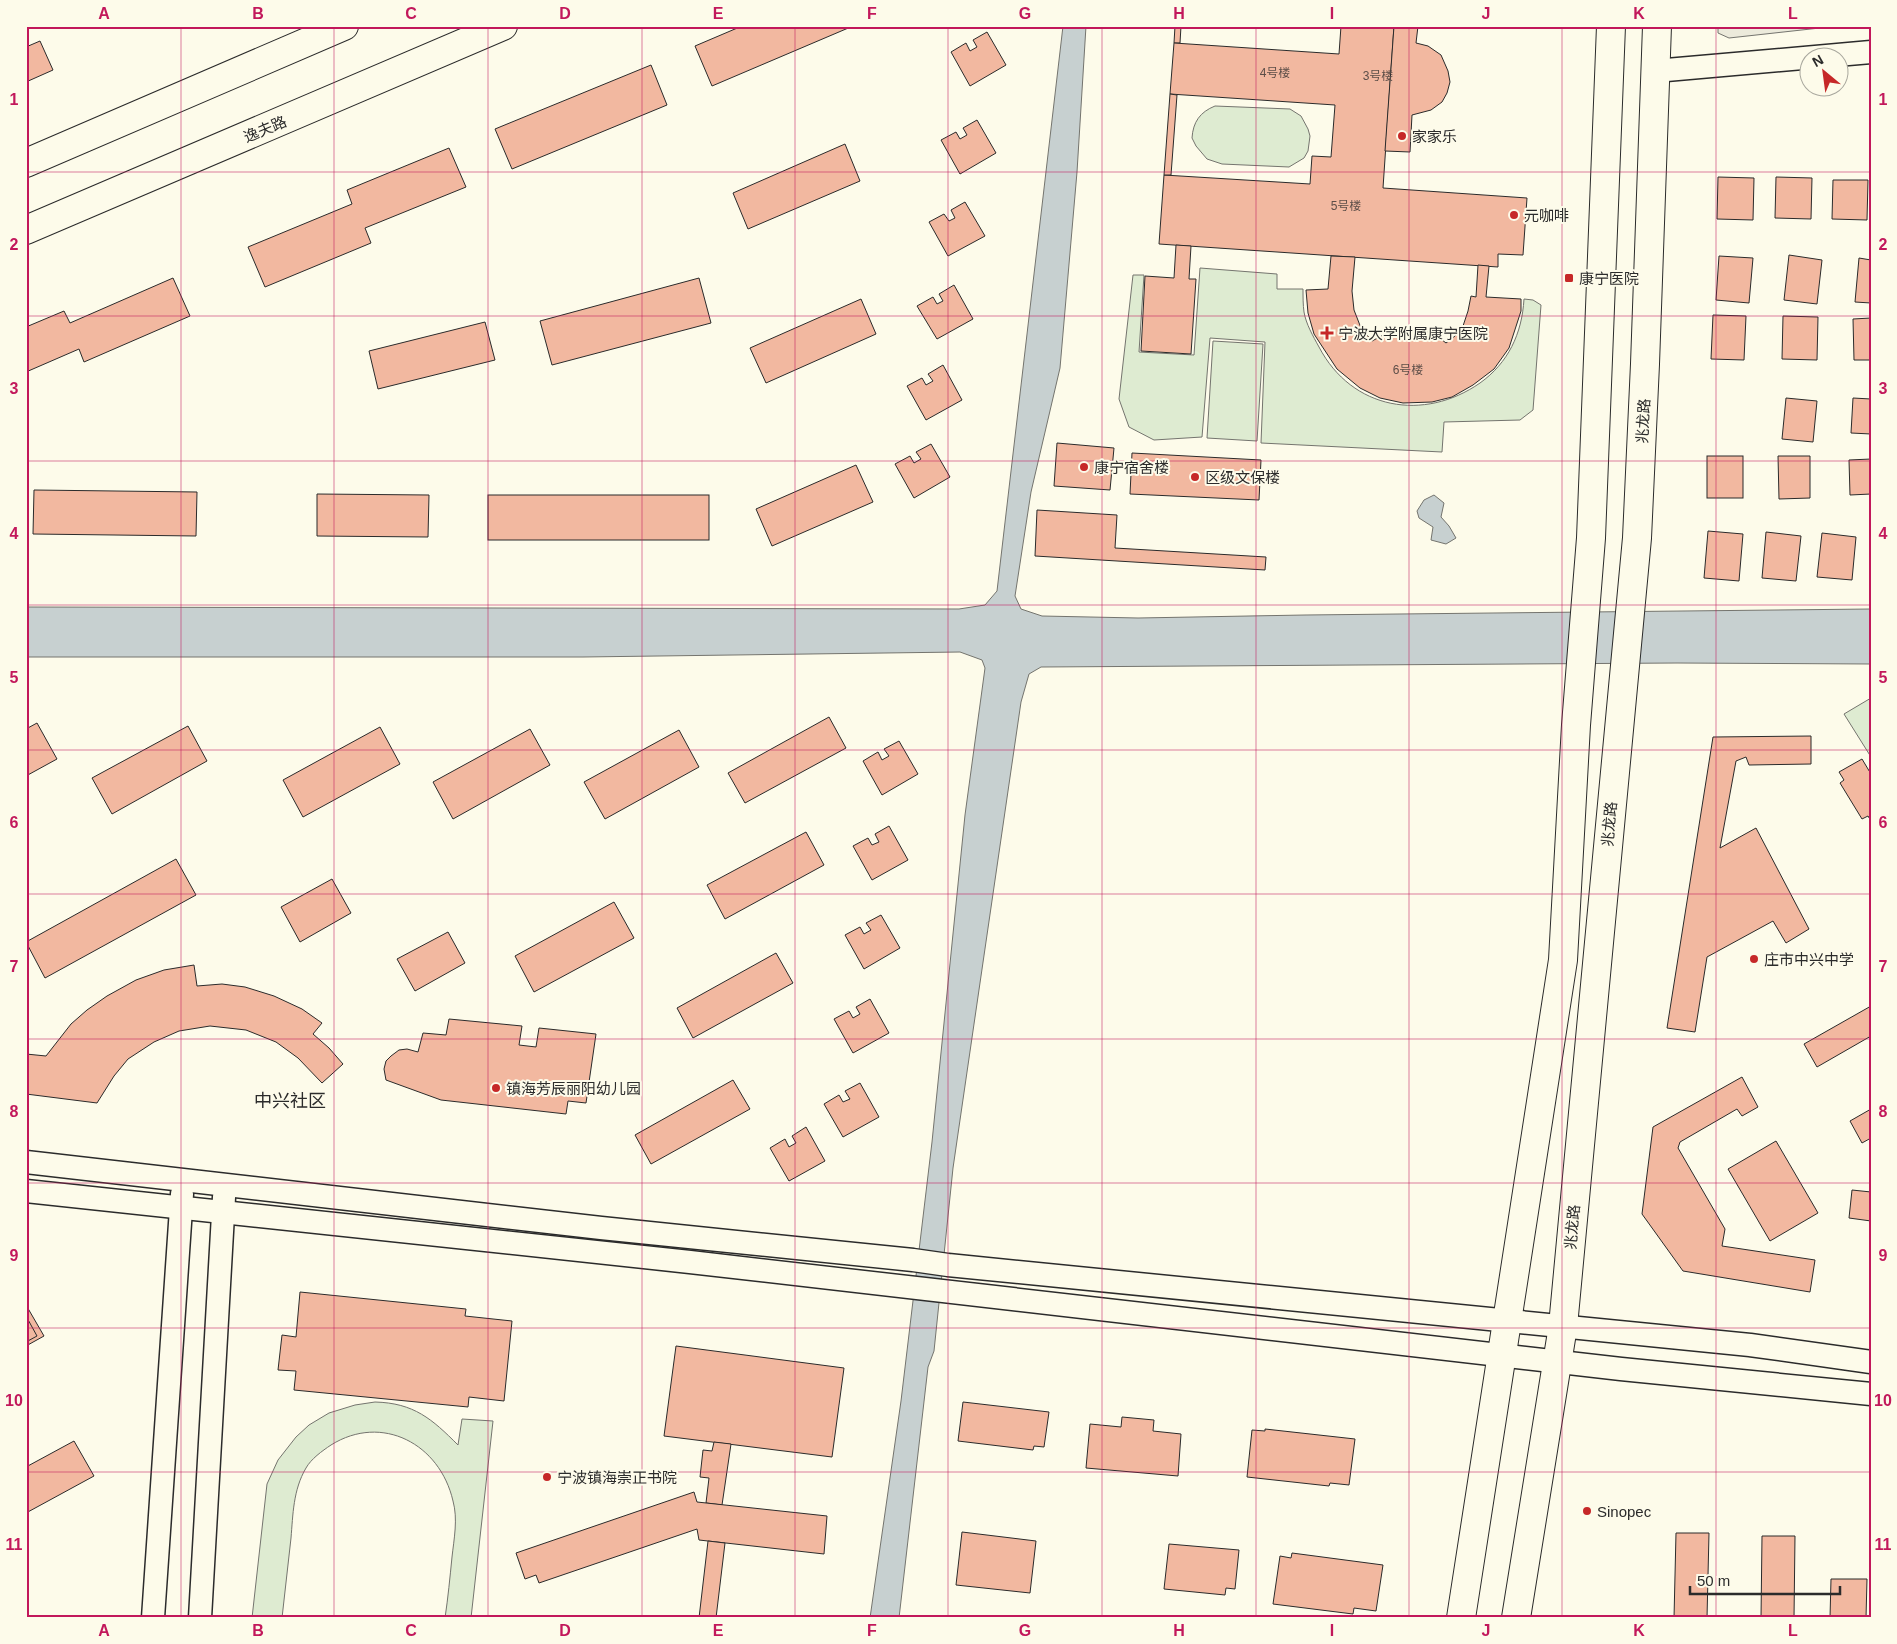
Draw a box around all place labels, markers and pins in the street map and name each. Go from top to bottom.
place label: 家家乐 [1412,128,1457,145]
marker: 家家乐 [1396,130,1408,142]
place label: 元咖啡 [1524,207,1569,224]
marker: 元咖啡 [1508,209,1520,221]
place label: 康宁医院 [1579,270,1639,287]
marker: 康宁医院 [1563,272,1575,284]
place label: 宁波大学附属康宁医院 [1338,325,1488,342]
marker: 宁波大学附属康宁医院 [1320,326,1334,340]
place label: 康宁宿舍楼 [1094,459,1169,476]
marker: 康宁宿舍楼 [1078,461,1090,473]
place label: 区级文保楼 [1205,469,1280,486]
marker: 区级文保楼 [1189,471,1201,483]
place label: 庄市中兴中学 [1764,951,1854,968]
marker: 庄市中兴中学 [1748,953,1760,965]
place label: 镇海芳辰丽阳幼儿园 [506,1080,641,1097]
marker: 镇海芳辰丽阳幼儿园 [490,1082,502,1094]
place label: 宁波镇海崇正书院 [557,1469,677,1486]
marker: 宁波镇海崇正书院 [541,1471,553,1483]
place label: Sinopec [1597,1503,1652,1520]
marker: Sinopec [1581,1505,1593,1517]

